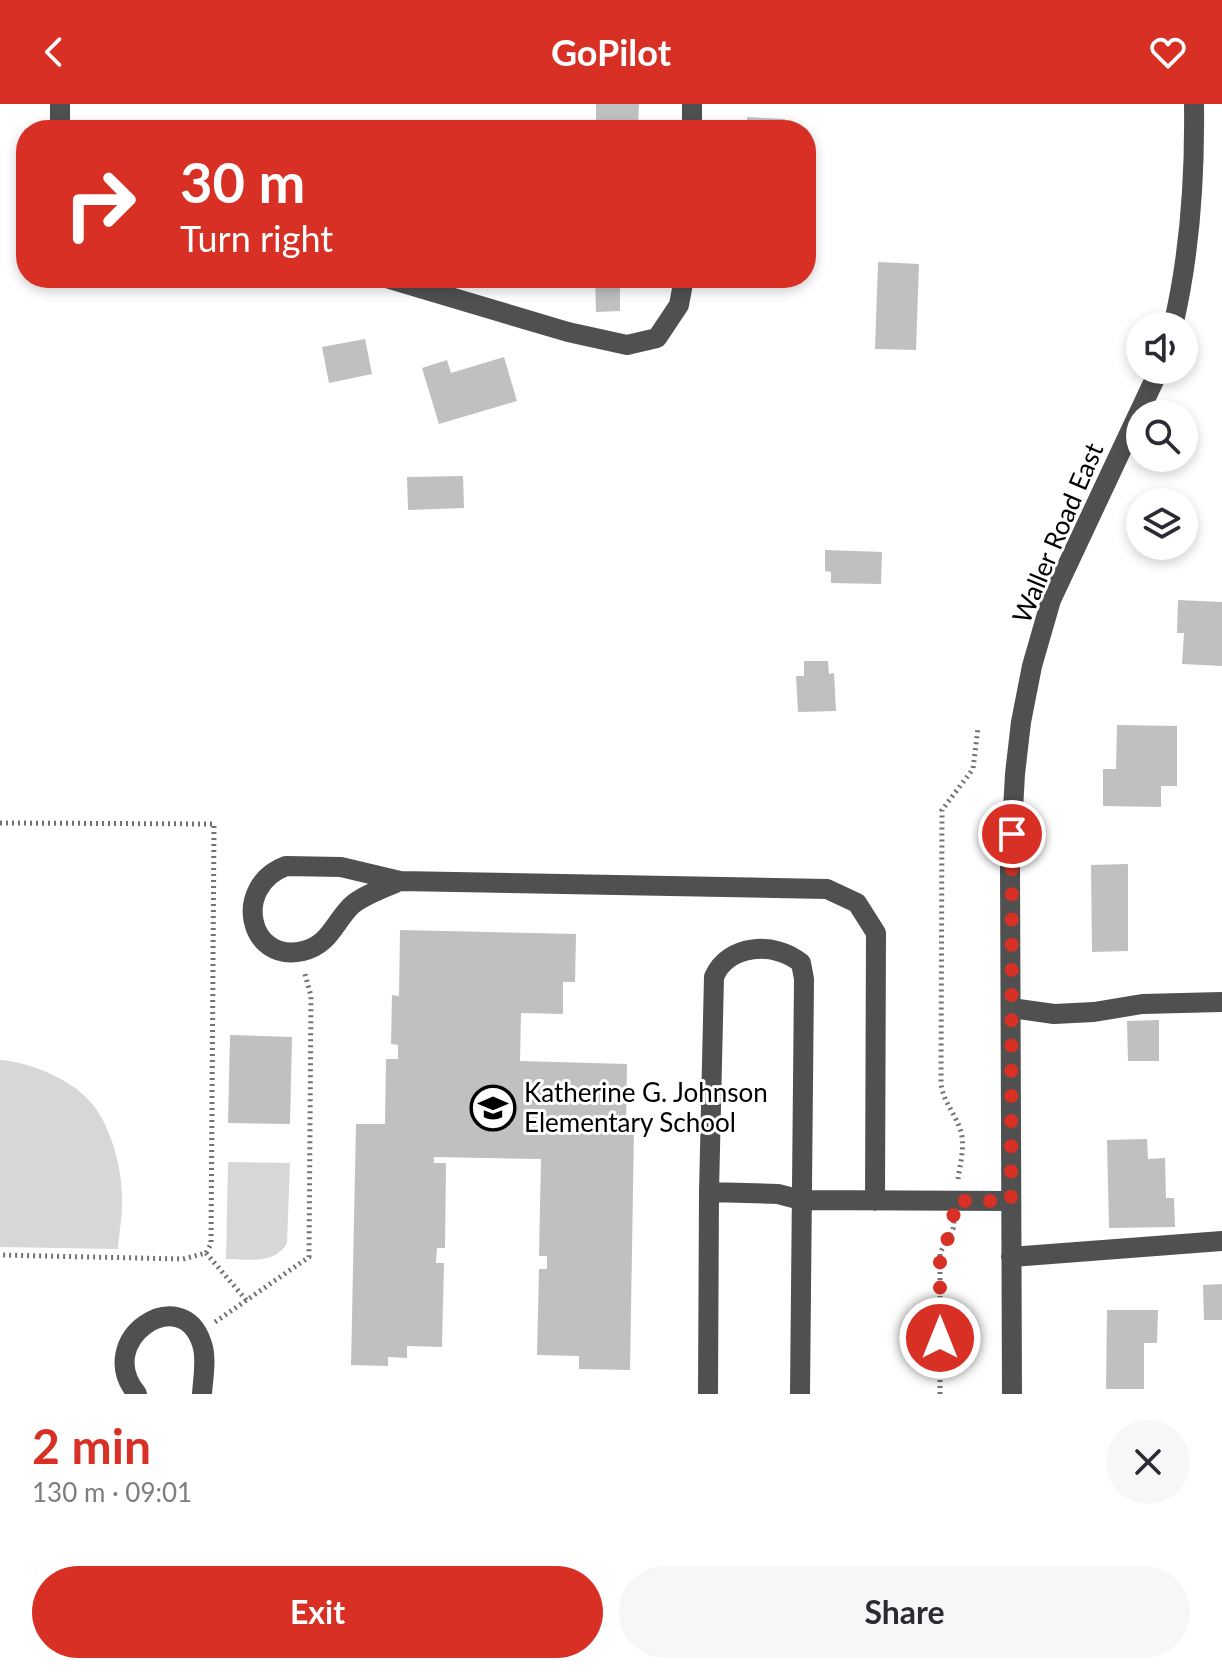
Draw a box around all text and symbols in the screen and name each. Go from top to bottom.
icon: back [32,30,76,74]
text: GoPilot [551,30,671,74]
icon: heart [1146,30,1190,74]
text: 30 m [180,148,305,215]
icon: right [48,152,152,256]
text: Turn right [180,216,333,260]
map controls [1126,312,1198,560]
button: sound [1126,312,1198,384]
button: search [1126,400,1198,472]
street label: Waller Road East [1005,437,1110,628]
button: layers [1126,488,1198,560]
pin [978,800,1046,868]
icon: arrive [990,812,1034,856]
place label: Katherine G. Johnson Elementary School [524,1076,768,1138]
school or university icon: Katherine G. Johnson Elementary School [469,1084,517,1132]
position arrow [898,1296,982,1380]
text: 2 min [32,1417,151,1474]
button: close [1106,1420,1190,1504]
text: 130 m · 09:01 [32,1476,192,1508]
button: Exit [32,1566,603,1658]
button: Share [619,1566,1190,1658]

